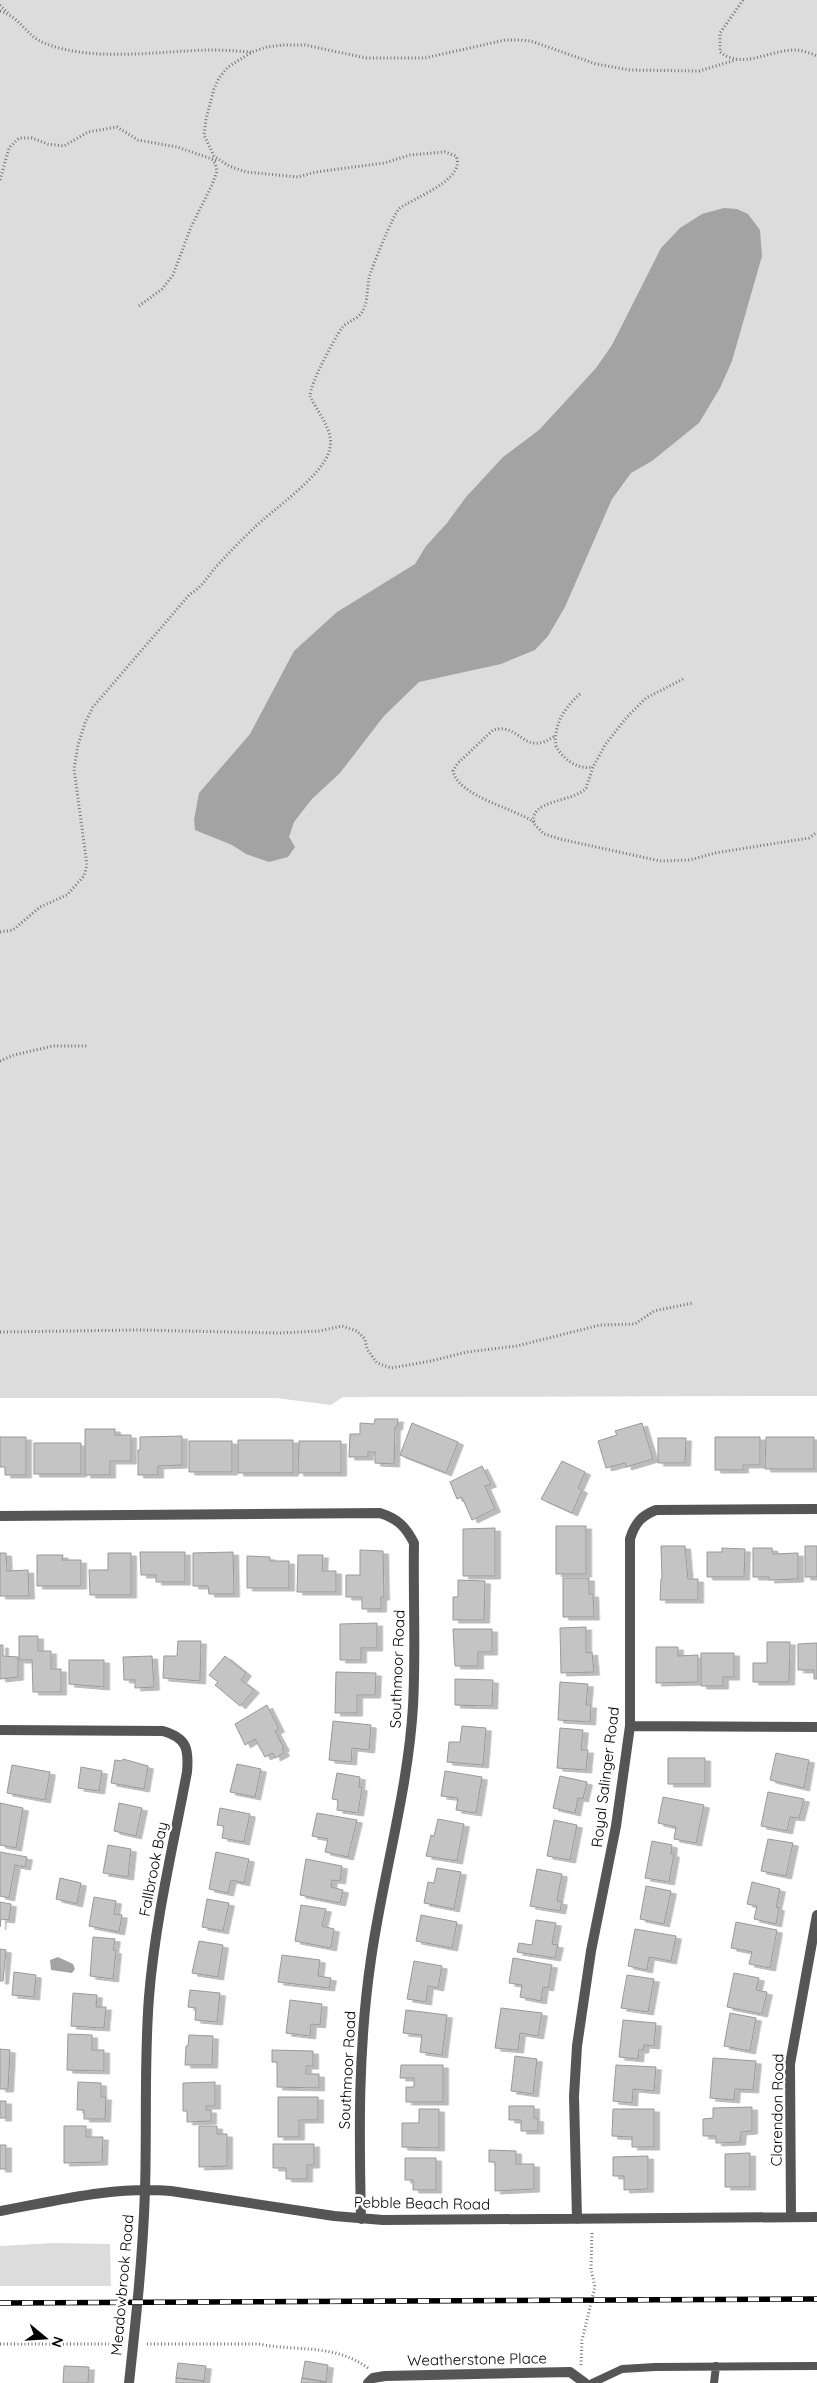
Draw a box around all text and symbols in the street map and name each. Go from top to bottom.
street label: Southmoor Road [385,1609,409,1729]
street label: Royal Salinger Road [587,1706,623,1848]
street label: Fallbrook Bay [134,1820,172,1918]
street label: Southmoor Road [334,2010,360,2130]
street label: Clarendon Road [767,2053,787,2167]
street label: Pebble Beach Road [354,2192,490,2214]
street label: Meadowbrook Road [106,2214,138,2356]
north arrow [20,2313,70,2363]
text: N [47,2334,68,2350]
street label: Weatherstone Place [407,2348,547,2370]

